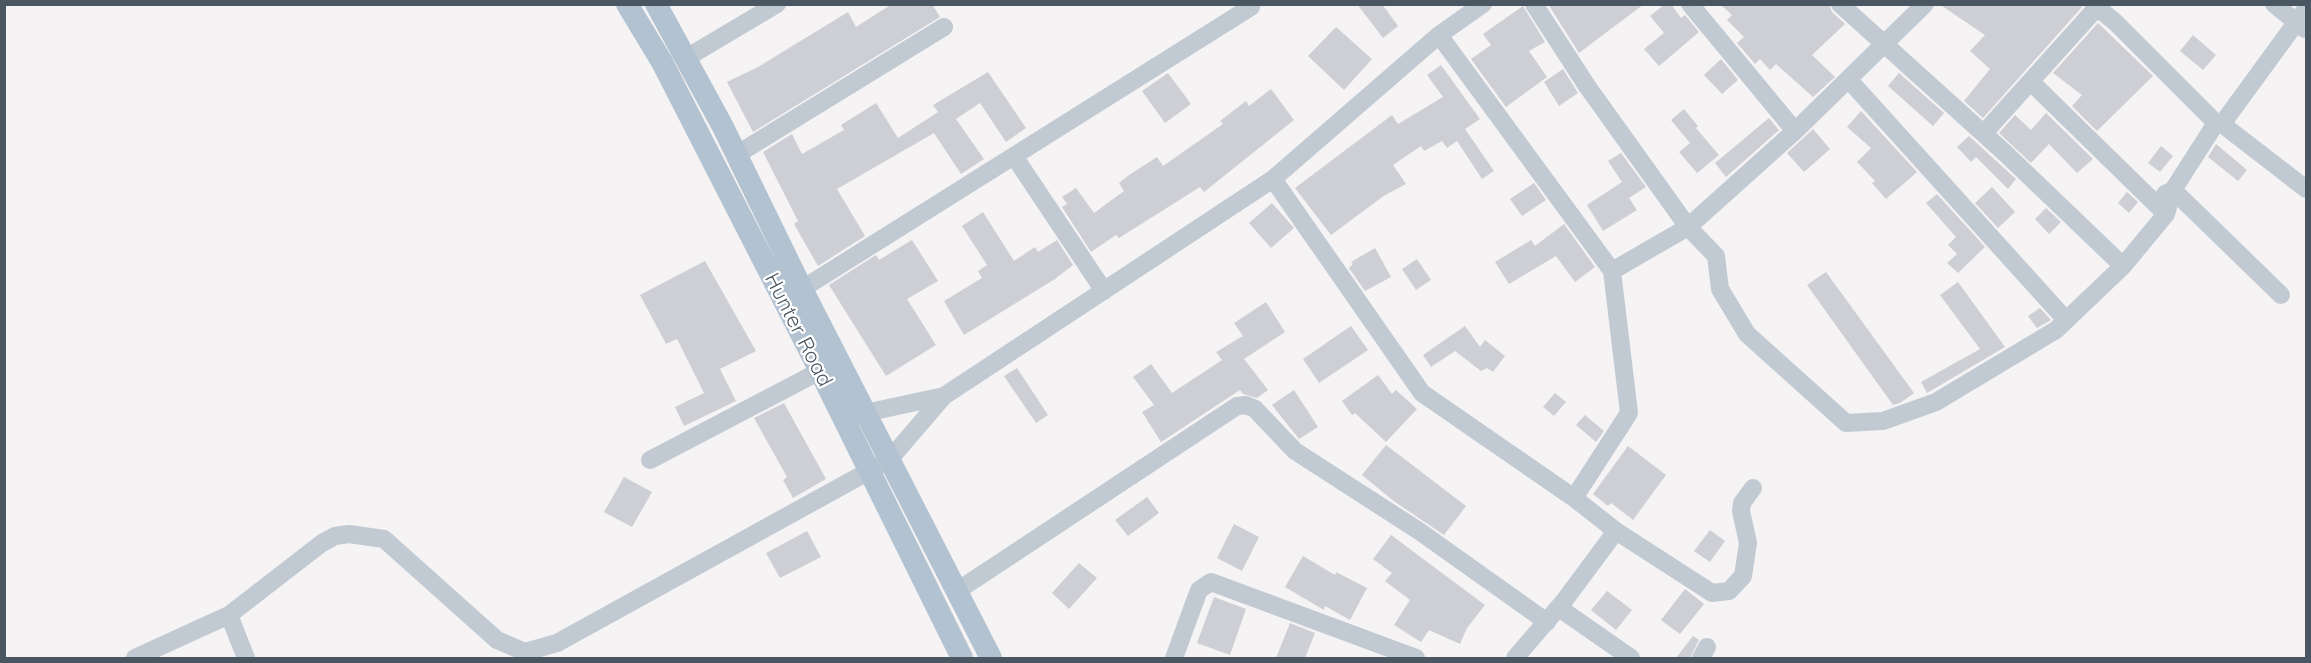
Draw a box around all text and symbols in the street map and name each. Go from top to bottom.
street label: Hunter Road [759,269,837,391]

